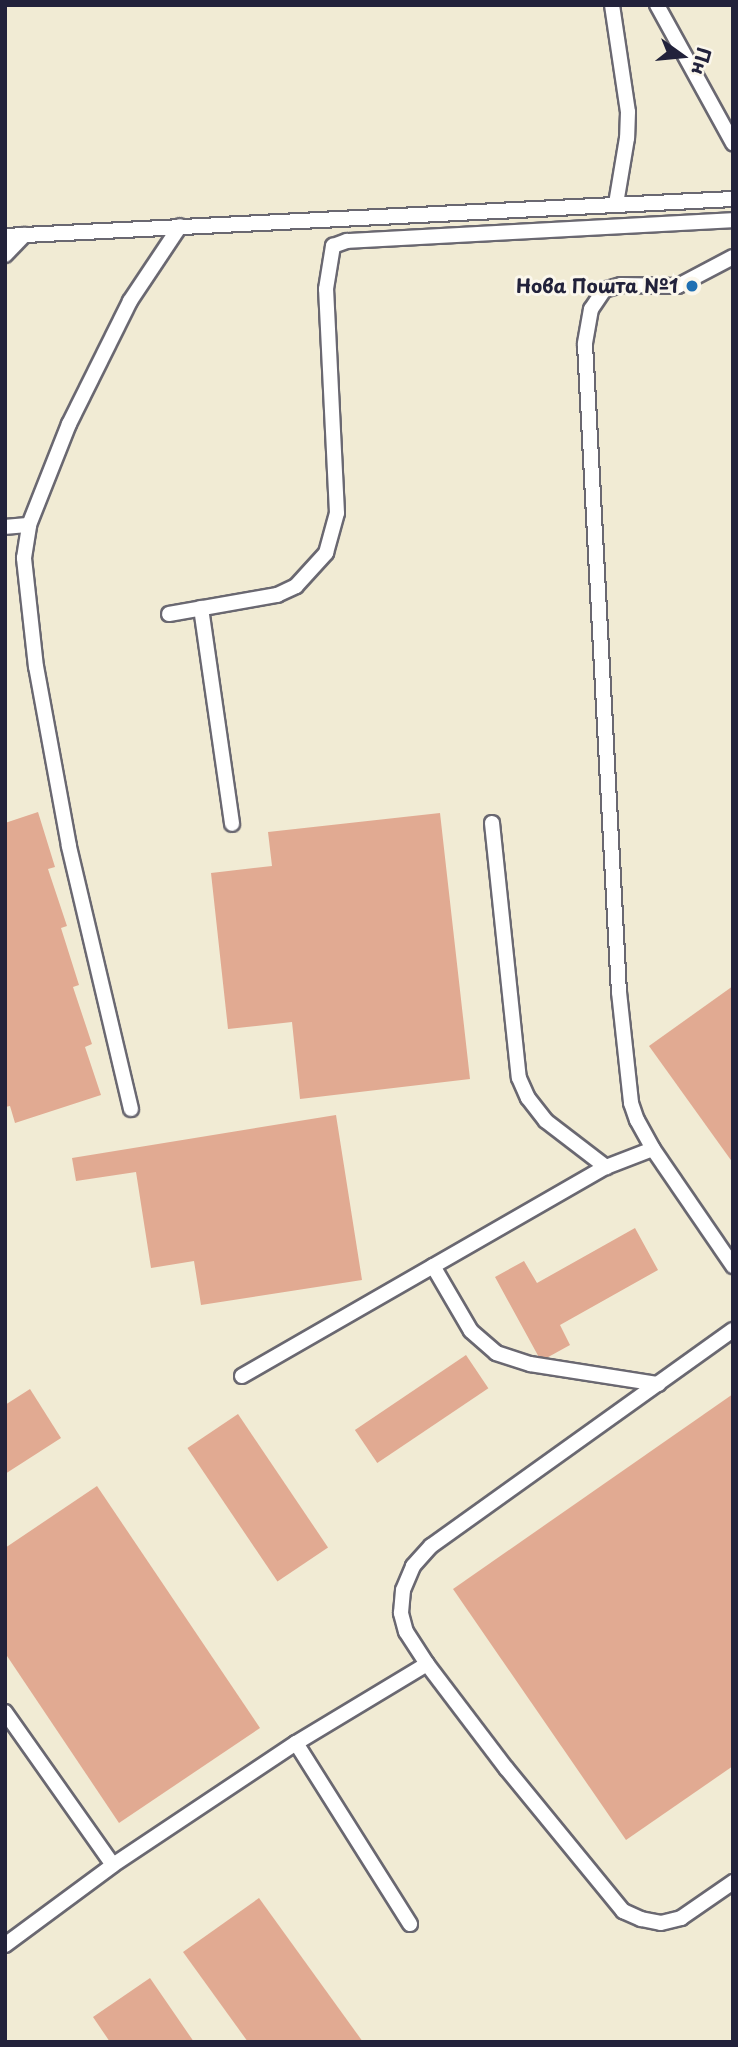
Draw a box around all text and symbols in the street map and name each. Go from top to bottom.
north arrow [647,21,717,91]
text: Пн [685,45,719,78]
place label: Нова Пошта №1 [515,275,678,297]
marker: Нова Пошта №1 [684,278,700,294]

